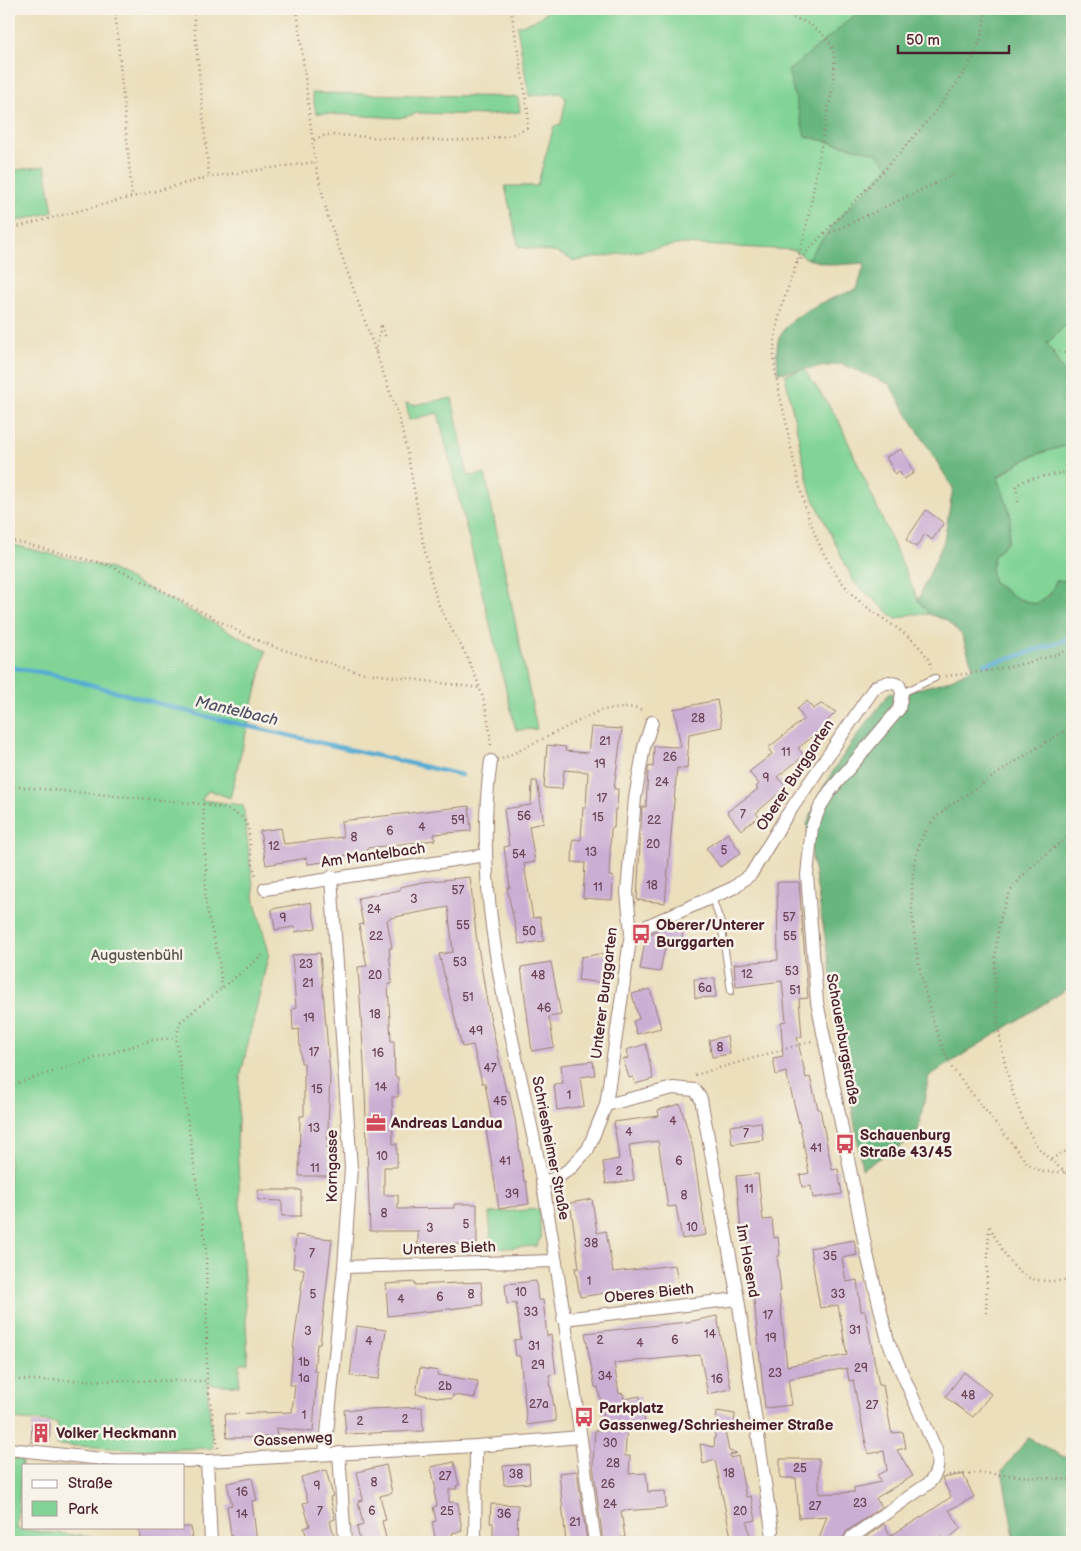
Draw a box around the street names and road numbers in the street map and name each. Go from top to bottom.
street label: Oberer Burggarten [752,716,839,835]
street label: Am Mantelbach [320,839,426,872]
street label: Unterer Burggarten [587,926,622,1060]
street label: Schauenburgstraße [822,972,863,1106]
street label: Schriesheimer Straße [527,1074,574,1222]
street label: Korngasse [323,1129,342,1202]
street label: Im Hosend [732,1223,763,1299]
street label: Unteres Bieth [402,1237,496,1260]
street label: Oberes Bieth [603,1279,695,1308]
street label: Gassenweg [253,1428,333,1451]

